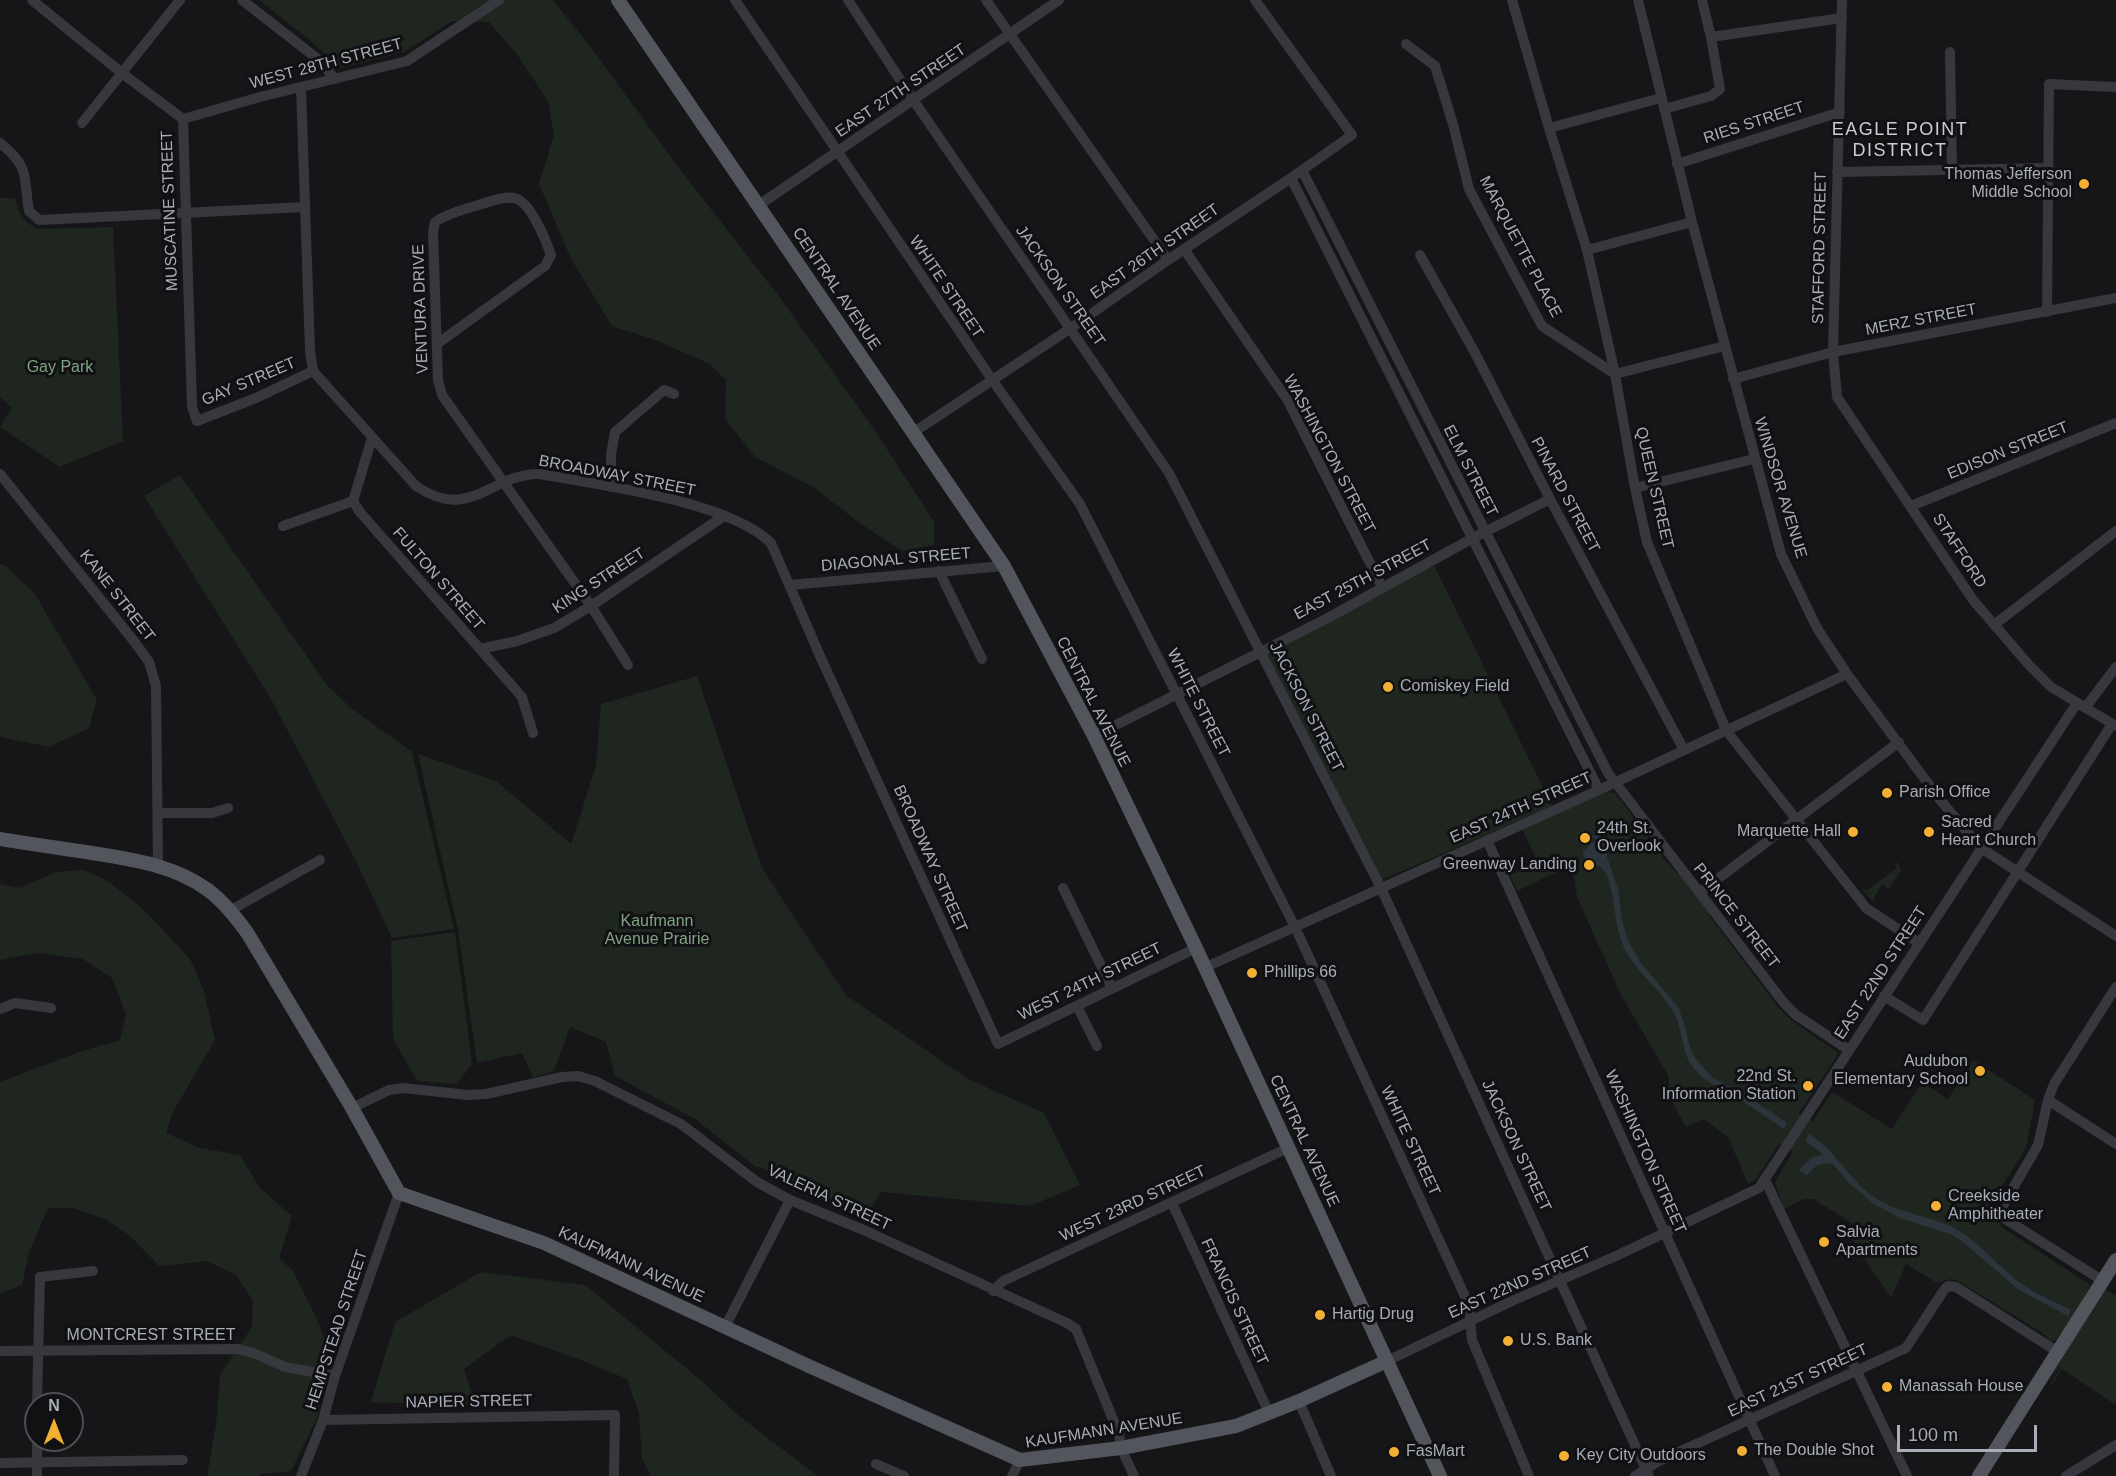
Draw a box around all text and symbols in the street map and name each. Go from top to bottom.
street label: WEST 28TH STREET [248,34,404,94]
street label: EAST 27TH STREET [832,40,970,142]
street label: RIES STREET [1701,98,1807,148]
district label: EAGLE POINT DISTRICT [1832,119,1968,162]
street label: MUSCATINE STREET [158,130,182,292]
place label: Thomas Jefferson Middle School [1944,165,2072,203]
street label: STAFFORD STREET [1809,172,1831,324]
street label: MARQUETTE PLACE [1475,173,1565,321]
marker: Thomas Jefferson Middle School [2077,177,2091,191]
street label: EAST 26TH STREET [1087,200,1223,304]
street label: JACKSON STREET [1011,222,1109,350]
street label: CENTRAL AVENUE [788,224,884,354]
street label: WHITE STREET [905,232,987,342]
street label: VENTURA DRIVE [409,244,433,374]
street label: MERZ STREET [1864,300,1978,340]
street label: GAY STREET [199,354,299,410]
park label: Gay Park [27,358,93,378]
street label: WASHINGTON STREET [1279,371,1379,537]
street label: WINDSOR AVENUE [1749,415,1811,561]
street label: EDISON STREET [1945,418,2071,484]
street label: ELM STREET [1439,422,1501,520]
street label: QUEEN STREET [1631,425,1677,551]
street label: PINARD STREET [1526,434,1604,556]
street label: BROADWAY STREET [537,451,697,501]
street label: STAFFORD [1928,510,1990,592]
street label: FULTON STREET [388,524,488,634]
street label: EAST 25TH STREET [1291,536,1435,624]
street label: KING STREET [549,544,649,618]
street label: DIAGONAL STREET [820,544,972,576]
street label: KANE STREET [75,546,159,646]
street label: CENTRAL AVENUE [1052,634,1134,770]
street label: JACKSON STREET [1265,639,1347,775]
street label: WHITE STREET [1162,646,1234,760]
place label: Comiskey Field [1400,677,1509,697]
marker: Comiskey Field [1381,680,1395,694]
street label: EAST 24TH STREET [1447,768,1595,848]
street label: BROADWAY STREET [889,782,971,936]
place label: Parish Office [1899,783,1990,803]
marker: Parish Office [1880,786,1894,800]
place label: Sacred Heart Church [1941,813,2036,851]
place label: 24th St. Overlook [1597,819,1661,857]
place label: Marquette Hall [1737,822,1841,842]
marker: Marquette Hall [1846,825,1860,839]
marker: Sacred Heart Church [1922,825,1936,839]
marker: 24th St. Overlook [1578,831,1592,845]
place label: Greenway Landing [1443,855,1577,875]
marker: Greenway Landing [1582,858,1596,872]
street label: PRINCE STREET [1689,860,1783,972]
street label: EAST 22ND STREET [1831,903,1931,1043]
park label: Kaufmann Avenue Prairie [605,912,709,950]
street label: WEST 24TH STREET [1015,939,1165,1025]
place label: Phillips 66 [1264,963,1337,983]
marker: Phillips 66 [1245,966,1259,980]
place label: Audubon Elementary School [1834,1052,1968,1090]
marker: Audubon Elementary School [1973,1064,1987,1078]
street label: WASHINGTON STREET [1600,1067,1690,1237]
place label: 22nd St. Information Station [1662,1067,1796,1105]
street label: CENTRAL AVENUE [1265,1072,1343,1210]
street label: JACKSON STREET [1477,1077,1555,1215]
marker: 22nd St. Information Station [1801,1079,1815,1093]
street label: WHITE STREET [1376,1083,1444,1199]
street label: VALERIA STREET [764,1161,894,1235]
street label: WEST 23RD STREET [1057,1162,1209,1246]
place label: Creekside Amphitheater [1948,1187,2043,1225]
marker: Creekside Amphitheater [1929,1199,1943,1213]
street label: KAUFMANN AVENUE [555,1223,707,1307]
place label: Salvia Apartments [1836,1223,1918,1261]
marker: Salvia Apartments [1817,1235,1831,1249]
street label: FRANCIS STREET [1196,1236,1272,1368]
street label: EAST 22ND STREET [1445,1243,1595,1323]
street label: HEMPSTEAD STREET [302,1248,372,1412]
place label: Hartig Drug [1332,1305,1414,1325]
marker: Hartig Drug [1313,1308,1327,1322]
street label: MONTCREST STREET [67,1326,235,1346]
place label: U.S. Bank [1520,1331,1592,1351]
marker: U.S. Bank [1501,1334,1515,1348]
street label: EAST 21ST STREET [1725,1340,1871,1422]
place label: Manassah House [1899,1377,2024,1397]
marker: Manassah House [1880,1380,1894,1394]
street label: NAPIER STREET [405,1391,533,1413]
north arrow [24,1392,84,1452]
text: N [48,1397,60,1414]
street label: KAUFMANN AVENUE [1024,1409,1184,1453]
scale bar [1900,1413,2040,1451]
text: 100 m [1908,1425,1958,1445]
place label: The Double Shot [1754,1441,1874,1461]
place label: FasMart [1406,1442,1465,1462]
marker: The Double Shot [1735,1444,1749,1458]
marker: FasMart [1387,1445,1401,1459]
place label: Key City Outdoors [1576,1446,1706,1466]
marker: Key City Outdoors [1557,1449,1571,1463]

